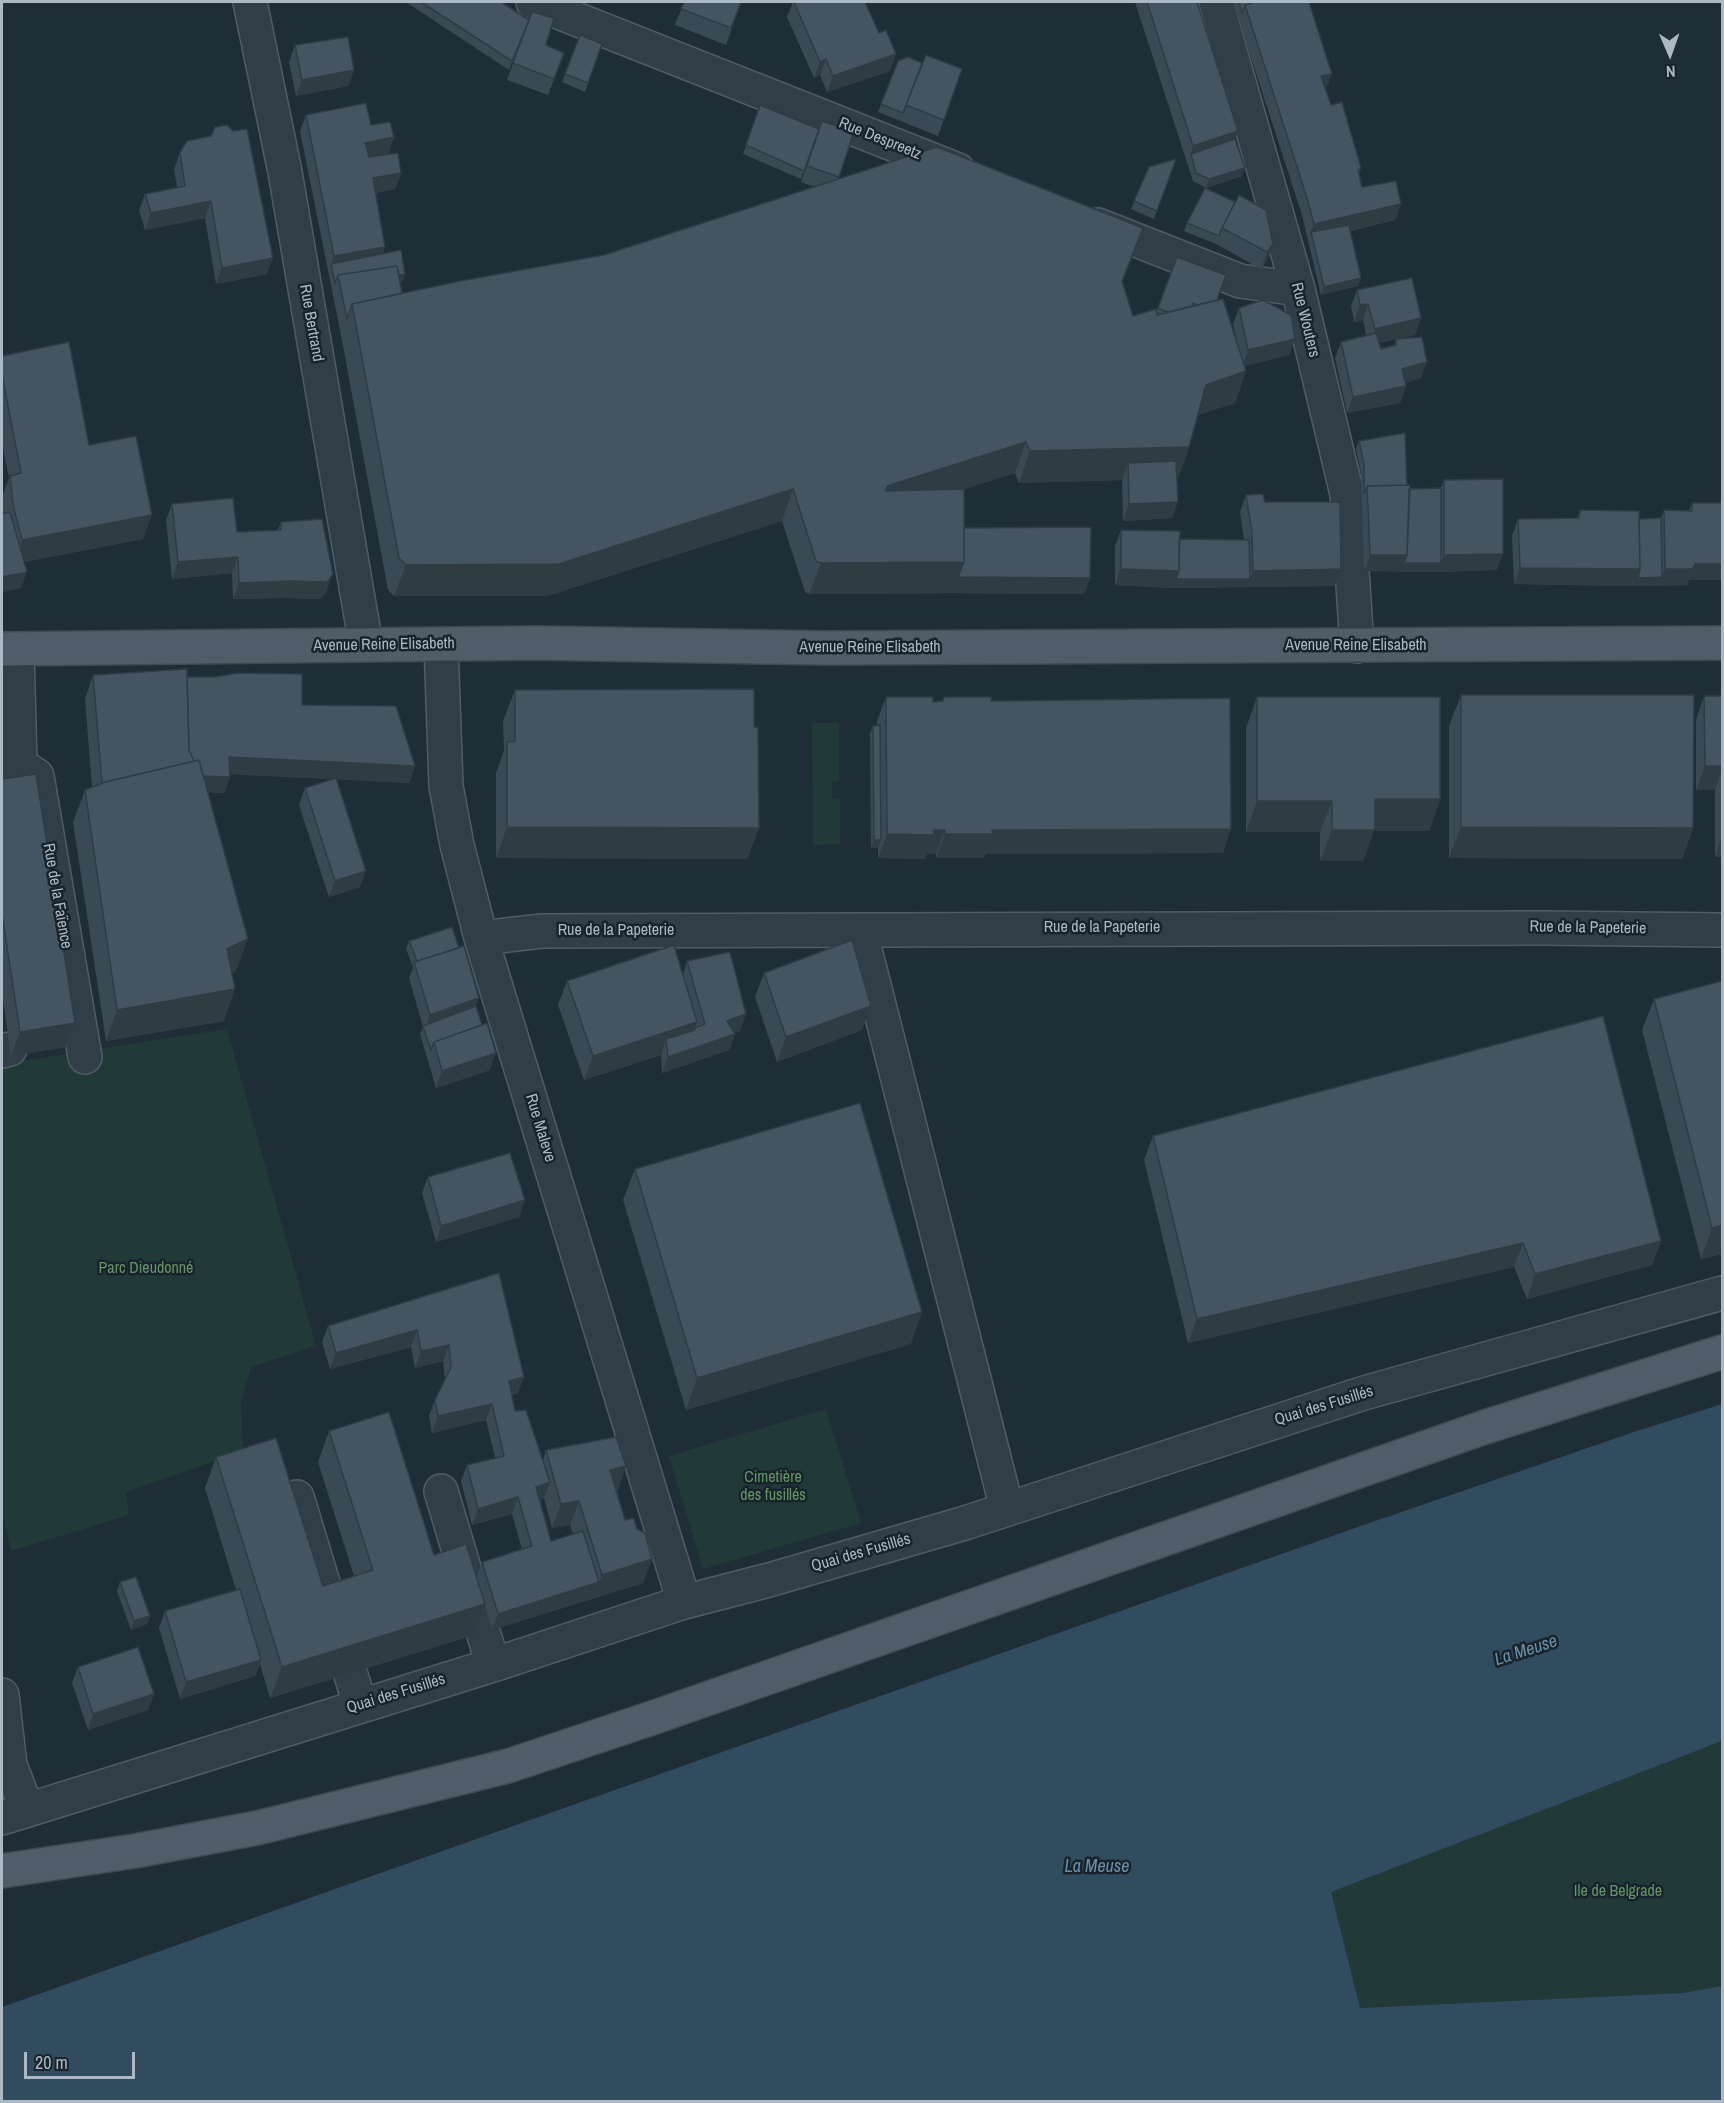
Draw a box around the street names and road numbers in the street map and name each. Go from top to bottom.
street label: Rue Despreetz [836,114,924,164]
street label: Rue Wouters [1286,281,1324,359]
street label: Rue Bertrand [295,283,327,363]
street label: Avenue Reine Elisabeth [313,634,455,656]
street label: Avenue Reine Elisabeth [1285,636,1427,656]
street label: Avenue Reine Elisabeth [799,638,941,658]
street label: Rue de la Faïence [38,842,76,950]
street label: Rue de la Papeterie [1529,917,1647,939]
street label: Rue de la Papeterie [1044,918,1160,938]
street label: Rue de la Papeterie [558,921,674,941]
street label: Rue Maleve [521,1092,559,1164]
street label: Quai des Fusillés [1272,1382,1376,1430]
street label: Quai des Fusillés [809,1530,913,1576]
street label: Quai des Fusillés [344,1670,448,1718]

